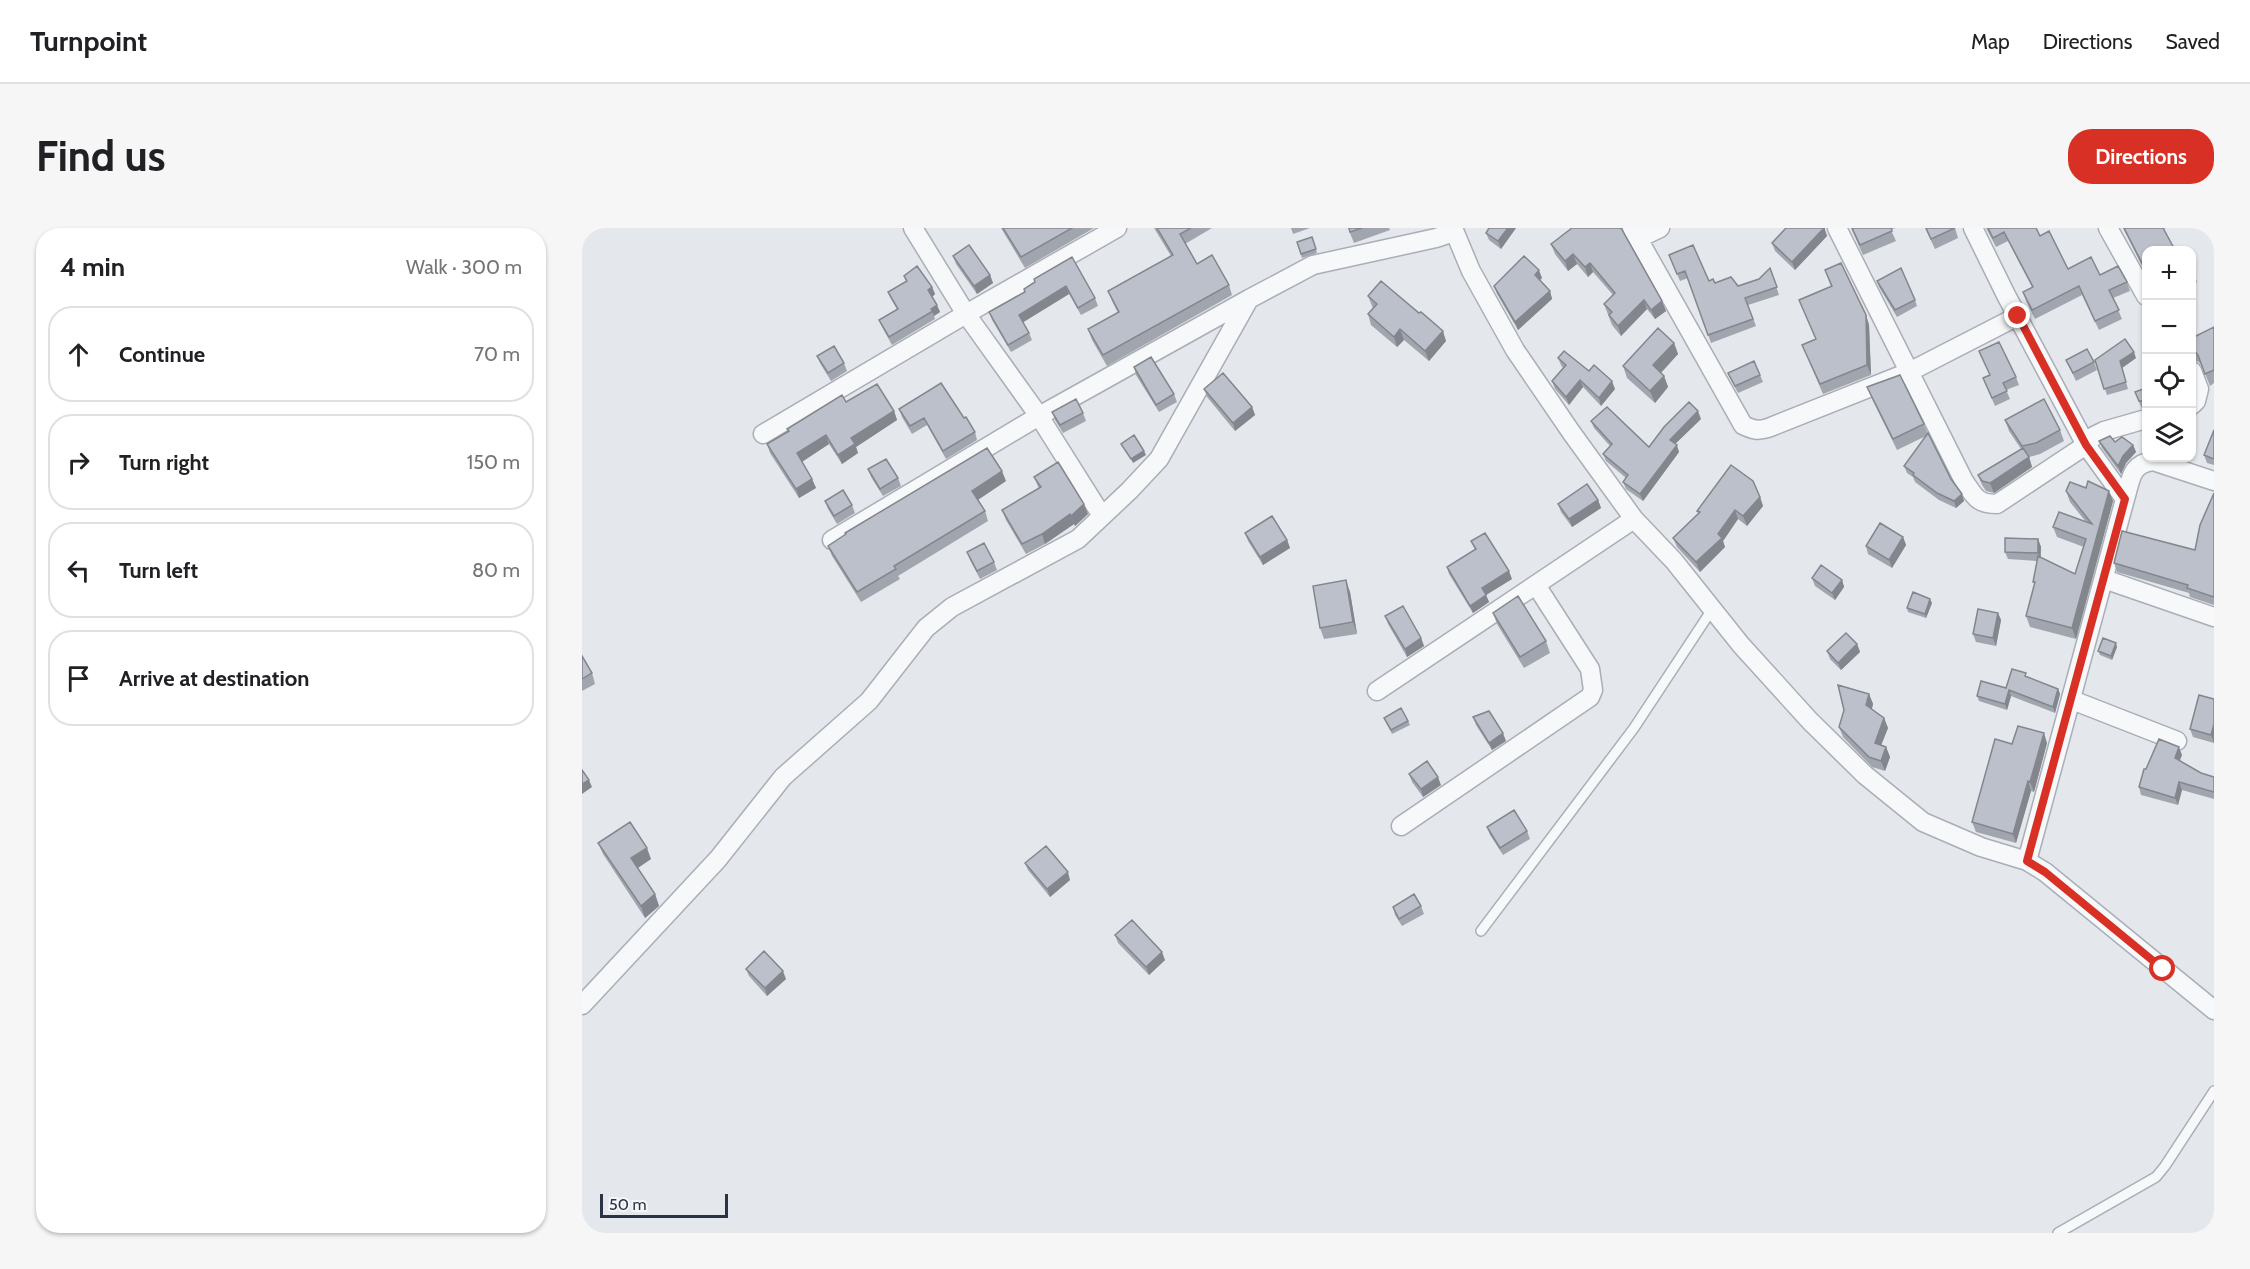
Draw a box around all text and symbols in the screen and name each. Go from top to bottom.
text: Turnpoint [30,24,147,58]
text: Map [1971,29,2010,54]
text: Directions [2043,29,2132,54]
text: Saved [2165,29,2220,54]
button: Directions [2068,129,2214,184]
text: Find us [36,130,165,182]
map controls [2142,246,2196,462]
button: + [2142,246,2196,300]
text: 4 min [60,251,125,283]
text: Walk · 300 m [406,255,522,279]
button: − [2142,300,2196,354]
route end [2004,302,2030,328]
icon: ahead [62,338,95,371]
text: Continue [119,341,205,368]
text: 70 m [474,342,520,366]
button: locate [2142,354,2196,408]
button: layers [2142,408,2196,462]
icon: right [62,446,95,479]
text: Turn right [119,449,209,476]
text: 150 m [467,450,520,474]
icon: left [62,554,95,587]
text: Turn left [119,557,198,584]
text: 80 m [472,558,520,582]
icon: arrive [62,662,95,695]
text: Arrive at destination [119,665,309,692]
route start [2149,955,2175,981]
scale bar [600,1191,728,1218]
text: 50 m [609,1195,646,1214]

